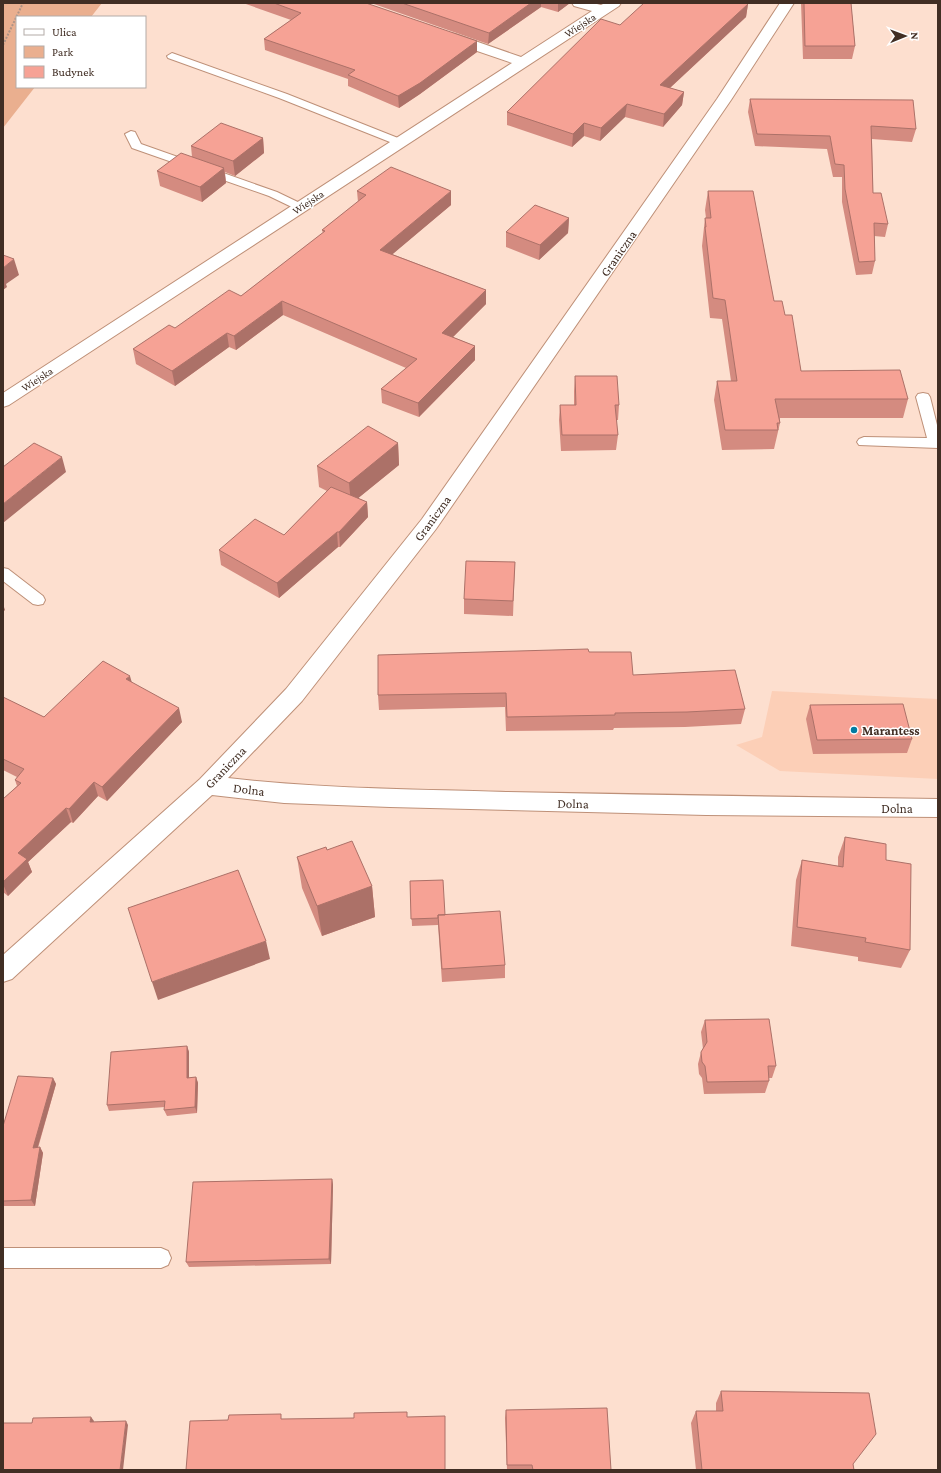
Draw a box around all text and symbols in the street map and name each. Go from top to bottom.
street label: Wiejska [562,10,598,40]
legend [16,16,146,88]
north arrow [885,16,925,56]
text: Ulica [52,25,77,39]
text: N [909,32,921,40]
text: Park [52,45,74,59]
text: Budynek [52,65,95,79]
street label: Wiejska [290,187,326,217]
street label: Graniczna [597,227,640,279]
street label: Wiejska [19,364,55,394]
street label: Graniczna [411,492,454,544]
place label: Marantess [862,723,920,738]
marker: Marantess [849,725,859,735]
street label: Graniczna [202,743,249,792]
street label: Dolna [232,780,266,799]
street label: Dolna [557,796,589,811]
street label: Dolna [881,801,913,816]

